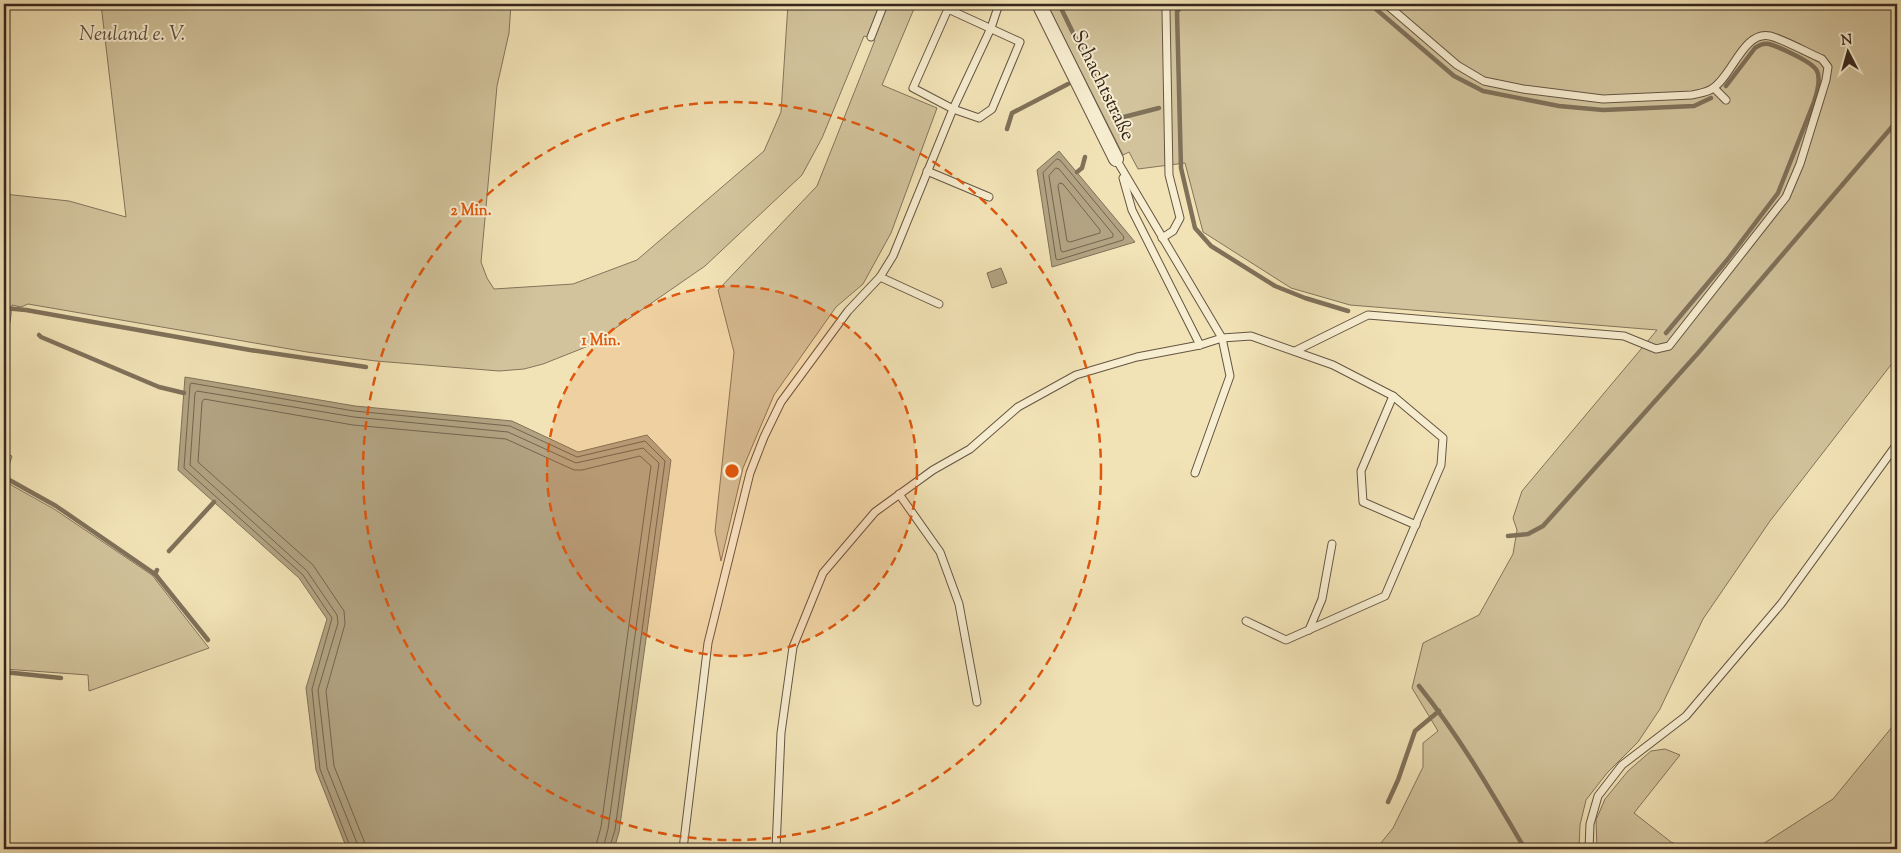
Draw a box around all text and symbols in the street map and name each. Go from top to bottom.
park label: Neuland e. V. [79,21,185,50]
street label: Schachtstraße [1063,26,1141,146]
north arrow [1824,28,1874,78]
text: N [1840,31,1853,52]
text: 2 Min. [451,201,492,222]
text: 1 Min. [582,331,621,352]
centre of rings [723,462,741,480]

